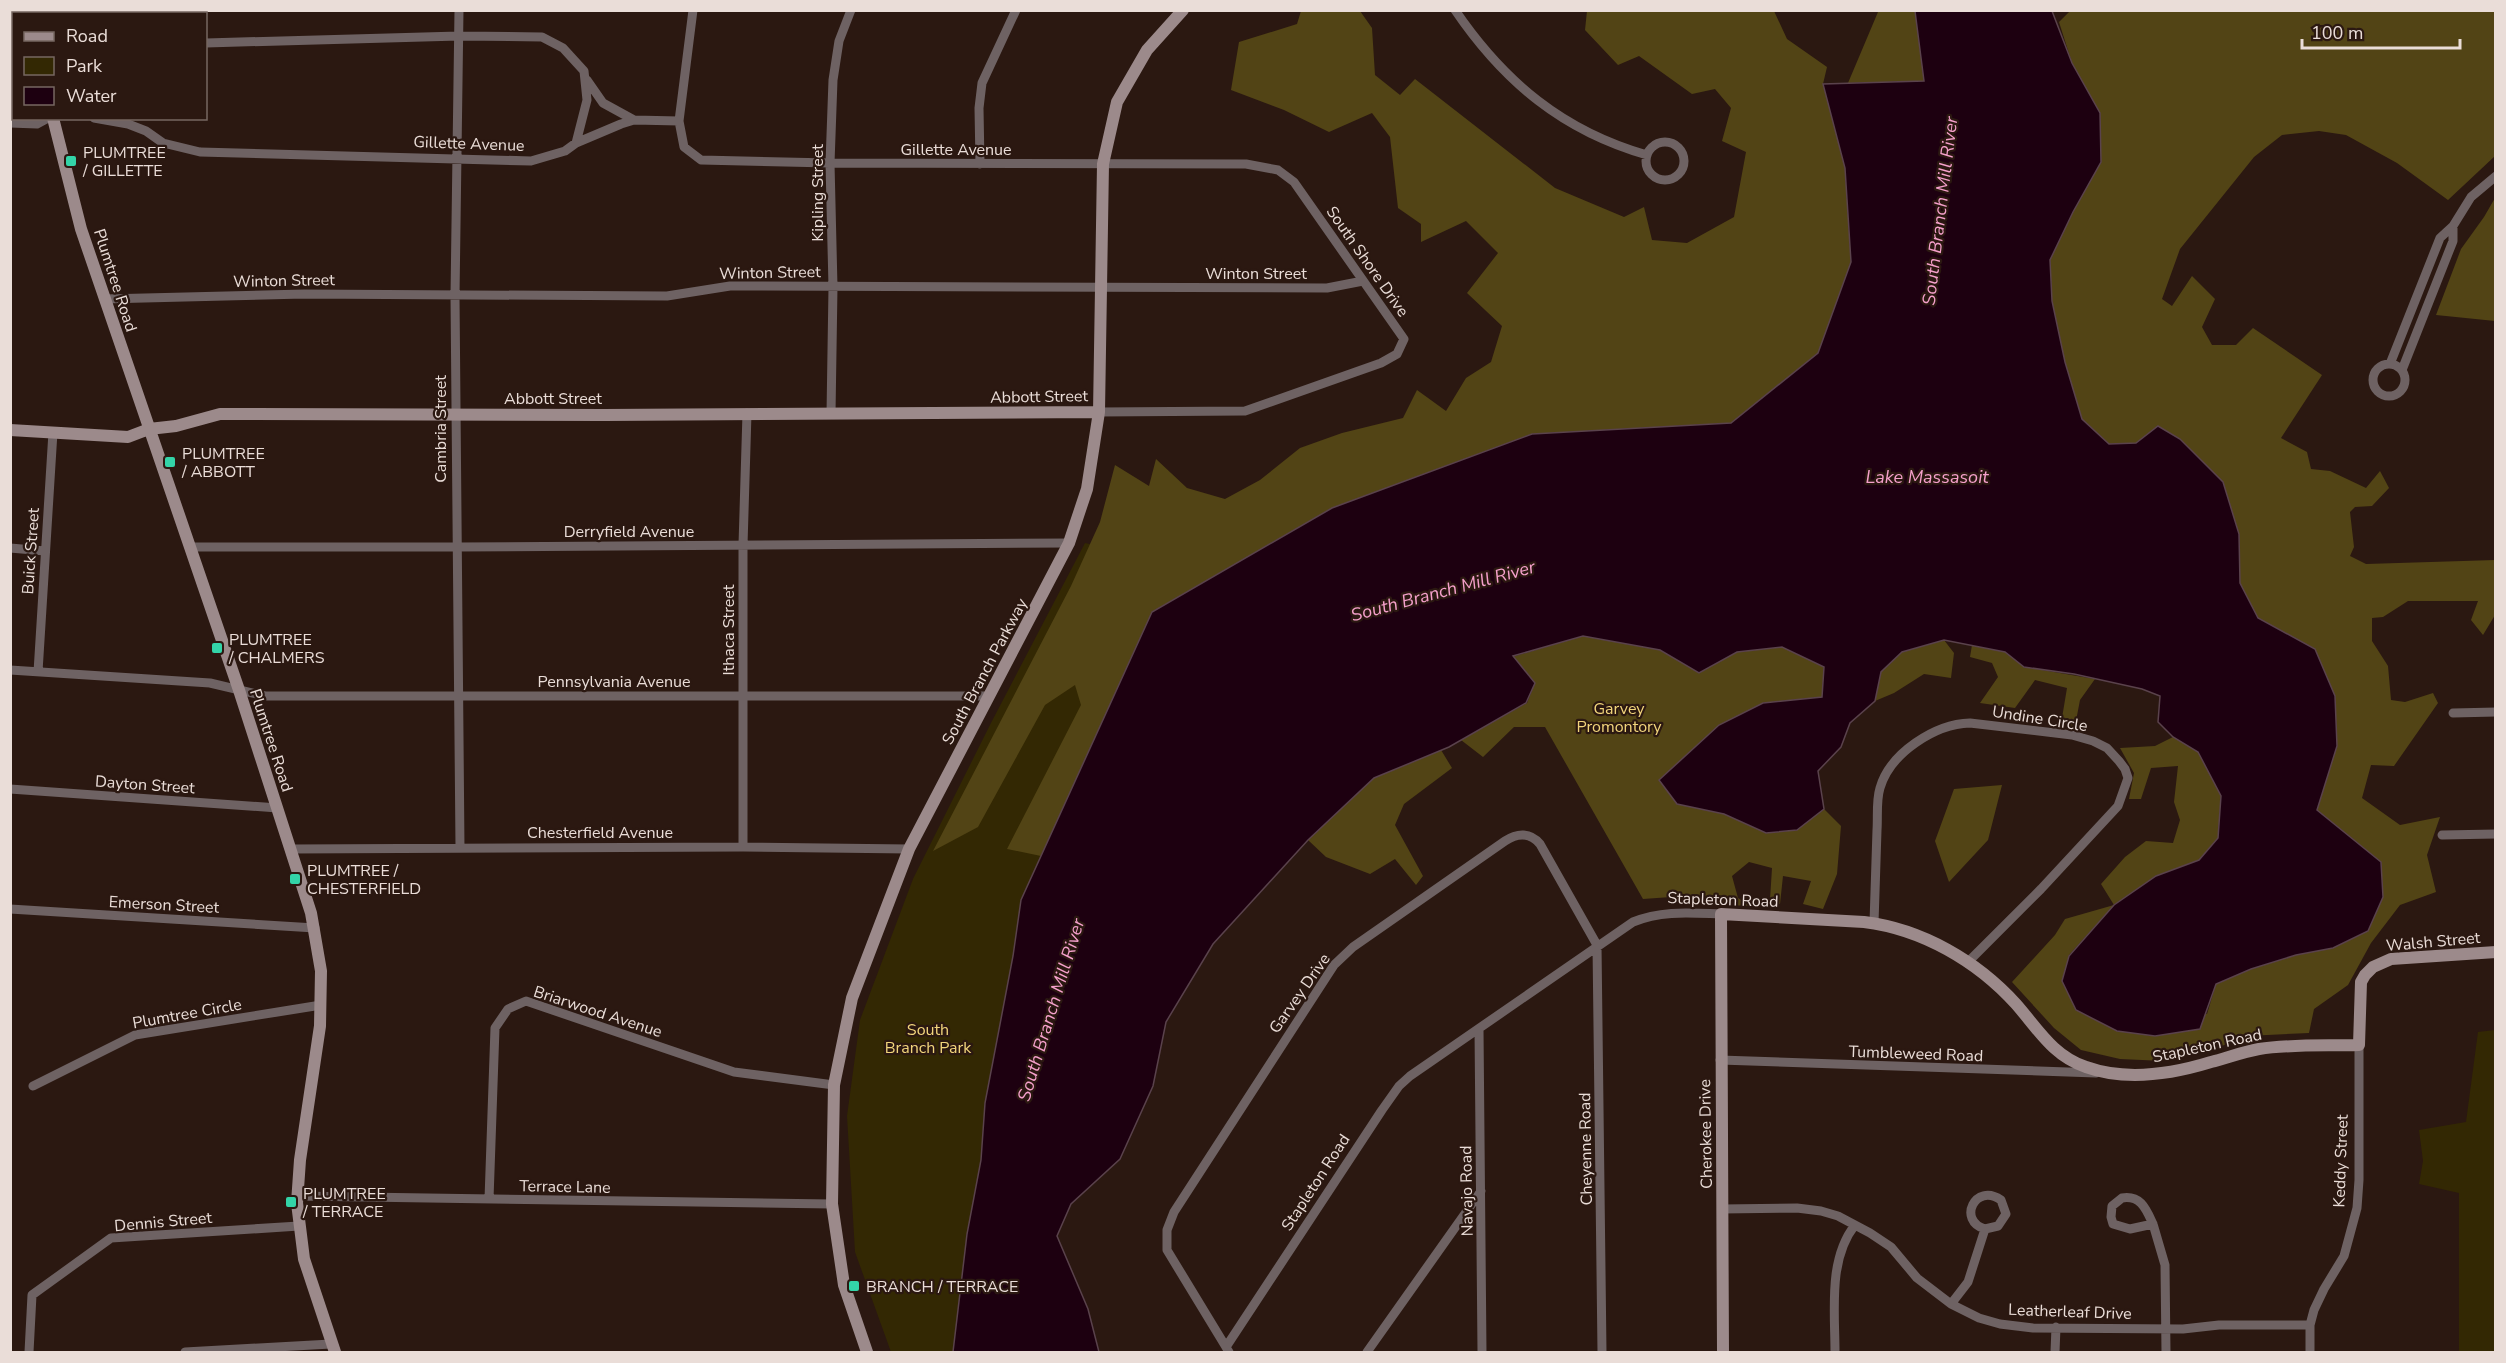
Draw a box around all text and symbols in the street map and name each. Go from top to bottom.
legend [12,12,207,120]
scale bar [2302,12,2460,50]
text: 100 m [2311,21,2363,45]
text: Road [66,24,108,48]
text: Park [66,54,103,78]
text: Water [66,84,117,108]
water label: South Branch Mill River [1917,115,1964,307]
street label: Gillette Avenue [413,131,525,157]
street label: Gillette Avenue [900,139,1012,161]
place label: PLUMTREE / GILLETTE [82,142,166,182]
street label: Kipling Street [807,144,829,242]
marker: PLUMTREE / GILLETTE [64,154,78,168]
street label: South Shore Drive [1321,202,1414,321]
street label: Plumtree Road [88,226,142,335]
street label: Winton Street [719,261,821,285]
street label: Winton Street [1205,263,1307,285]
street label: Winton Street [233,269,335,293]
street label: Cambria Street [430,375,452,483]
street label: Abbott Street [990,385,1089,409]
street label: Abbott Street [504,388,602,410]
place label: PLUMTREE / ABBOTT [181,443,265,483]
marker: PLUMTREE / ABBOTT [163,455,177,469]
water label: Lake Massasoit [1865,465,1989,489]
street label: Buick Street [17,507,45,595]
street label: Derryfield Avenue [564,521,694,543]
water label: South Branch Mill River [1348,555,1538,627]
street label: Ithaca Street [718,584,740,675]
street label: South Branch Parkway [937,594,1033,748]
place label: PLUMTREE / CHALMERS [228,629,325,669]
marker: PLUMTREE / CHALMERS [210,641,224,655]
street label: Pennsylvania Avenue [537,671,691,693]
street label: Plumtree Road [244,686,298,795]
park label: Garvey Promontory [1576,698,1662,738]
street label: Undine Circle [1991,701,2089,737]
street label: Dayton Street [94,771,196,799]
street label: Chesterfield Avenue [527,822,673,844]
place label: PLUMTREE / CHESTERFIELD [307,860,421,900]
marker: PLUMTREE / CHESTERFIELD [288,872,302,886]
street label: Stapleton Road [1667,887,1779,913]
street label: Emerson Street [108,891,220,919]
water label: South Branch Mill River [1012,915,1090,1104]
street label: Walsh Street [2385,927,2481,957]
street label: Garvey Drive [1264,949,1336,1038]
street label: Briarwood Avenue [531,981,665,1043]
street label: Plumtree Circle [131,994,244,1034]
park label: South Branch Park [885,1019,972,1059]
street label: Stapleton Road [2151,1024,2264,1068]
street label: Tumbleweed Road [1848,1041,1984,1067]
street label: Cherokee Drive [1694,1079,1718,1189]
street label: Cheyenne Road [1574,1092,1598,1206]
street label: Keddy Street [2328,1114,2354,1208]
street label: Stapleton Road [1276,1130,1355,1235]
street label: Navajo Road [1455,1145,1479,1237]
street label: Terrace Lane [519,1175,611,1199]
place label: PLUMTREE / TERRACE [302,1183,386,1223]
marker: PLUMTREE / TERRACE [284,1195,298,1209]
street label: Dennis Street [113,1207,213,1237]
place label: BRANCH / TERRACE [866,1276,1018,1298]
marker: BRANCH / TERRACE [847,1279,861,1293]
street label: Leatherleaf Drive [2008,1299,2132,1325]

